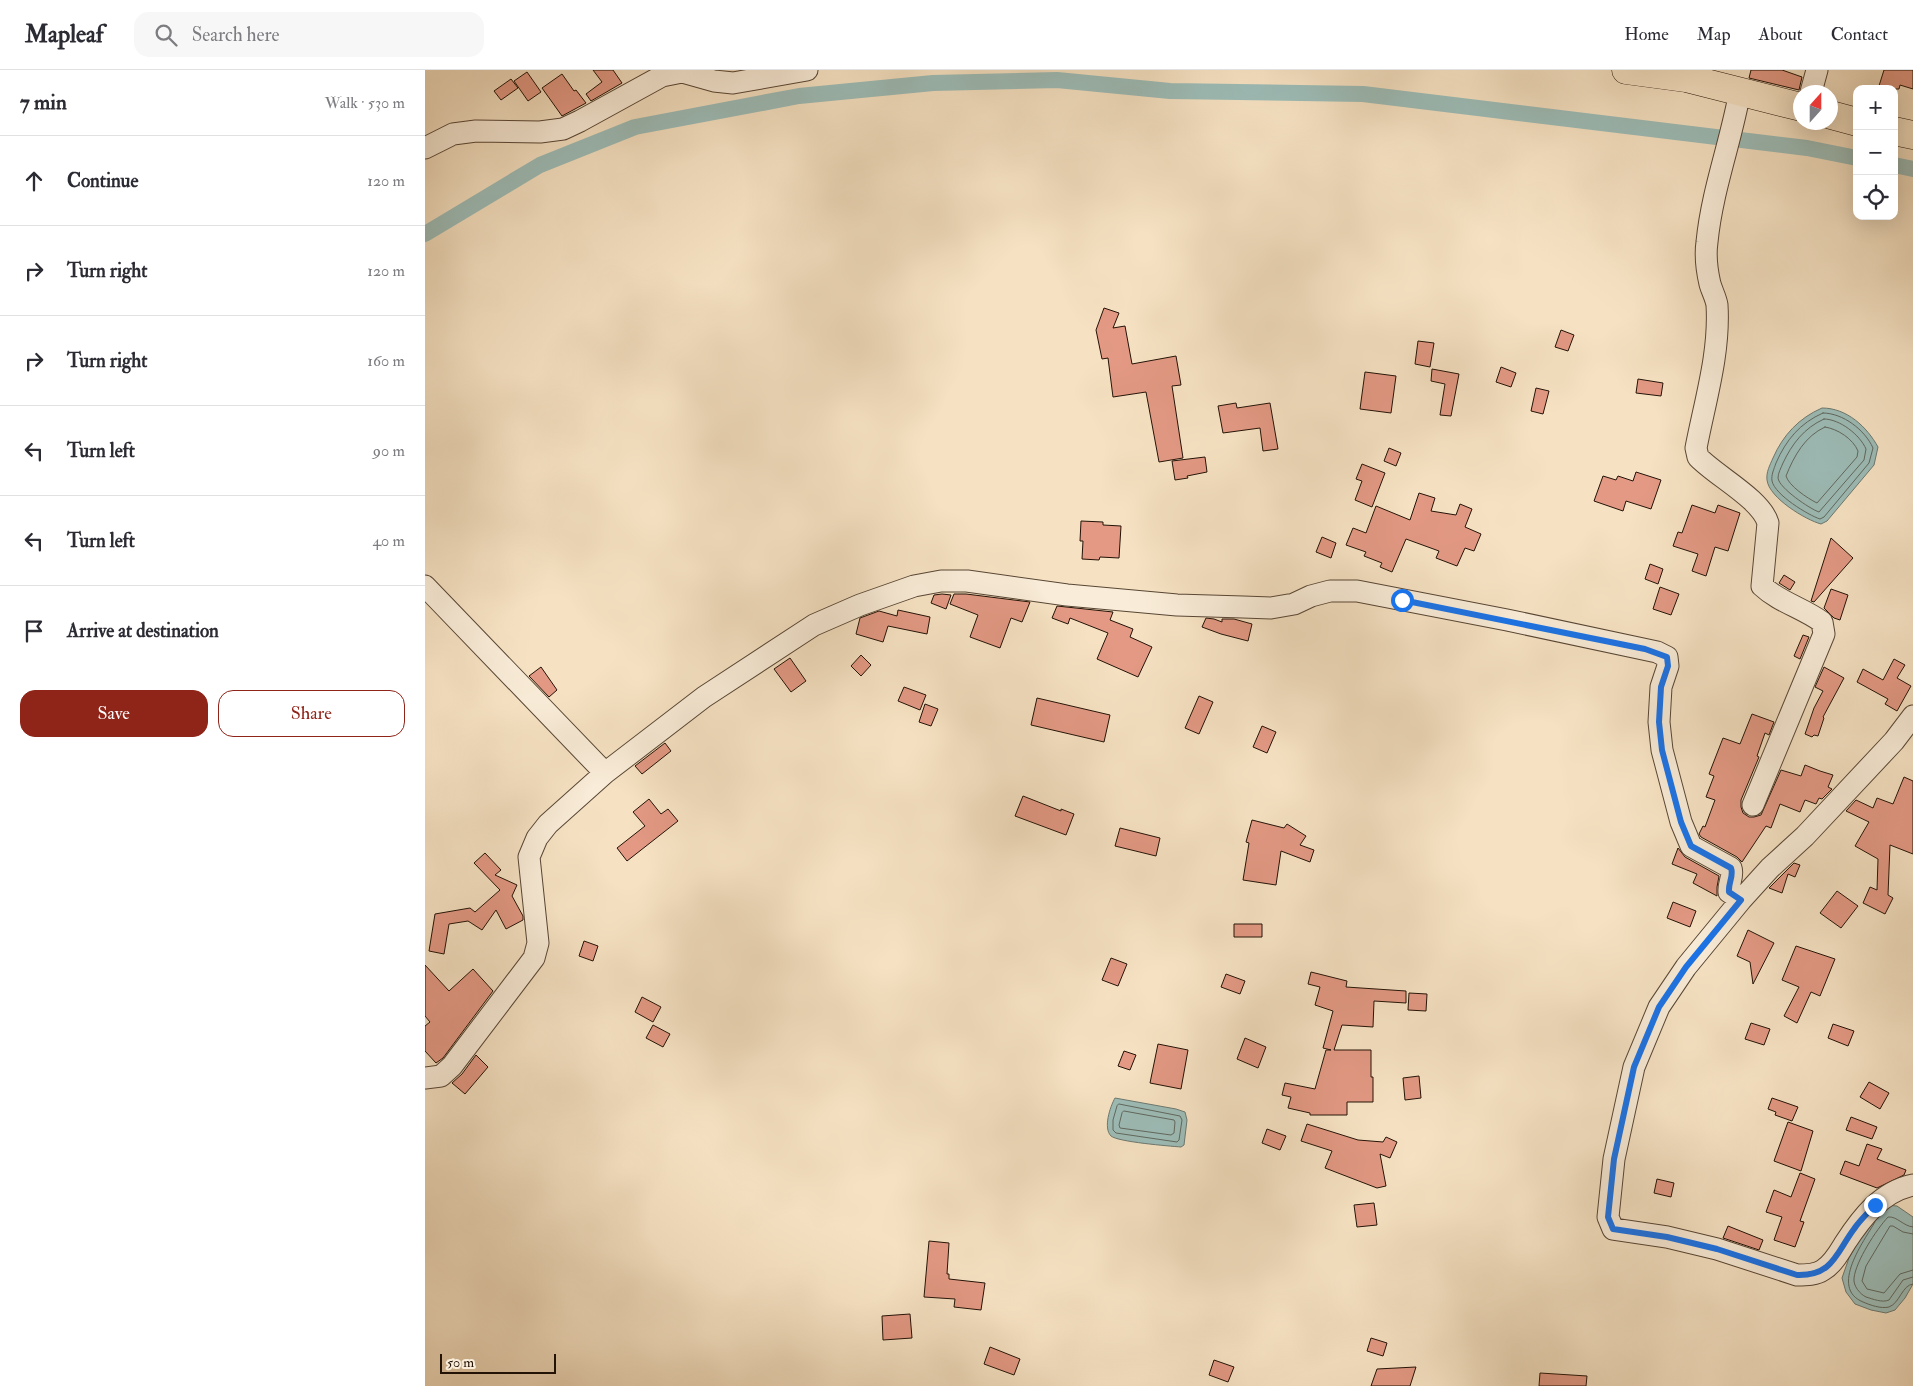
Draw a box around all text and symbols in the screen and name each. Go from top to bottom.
search box [134,12,484,57]
text: Mapleaf [25,19,104,50]
icon: search [152,21,180,49]
text: Search here [192,23,279,47]
text: Home [1624,23,1669,46]
text: Map [1697,23,1731,46]
text: About [1759,23,1803,46]
text: Contact [1831,23,1888,46]
north arrow [1793,85,1838,130]
map controls [1853,85,1898,220]
button: + [1853,85,1898,130]
text: 7 min [20,89,67,116]
text: Walk · 530 m [325,93,405,113]
button: − [1853,130,1898,175]
icon: ahead [20,167,48,195]
text: Continue [67,169,138,193]
text: 120 m [367,171,405,191]
button: locate [1853,175,1898,220]
icon: right [20,257,48,285]
text: Turn right [67,259,147,283]
text: 120 m [367,261,405,281]
icon: right [20,347,48,375]
text: Turn right [67,349,147,373]
text: 160 m [367,351,405,371]
icon: left [20,437,48,465]
text: Turn left [67,439,135,463]
text: 90 m [373,441,405,461]
icon: left [20,527,48,555]
text: Turn left [67,529,135,553]
text: 40 m [372,531,405,551]
route start [1391,589,1414,612]
icon: arrive [20,617,48,645]
text: Arrive at destination [67,619,219,643]
button: Save [20,690,208,737]
button: Share [218,690,405,737]
route end [1864,1194,1887,1217]
scale bar [440,1351,556,1374]
text: 50 m [447,1354,474,1371]

